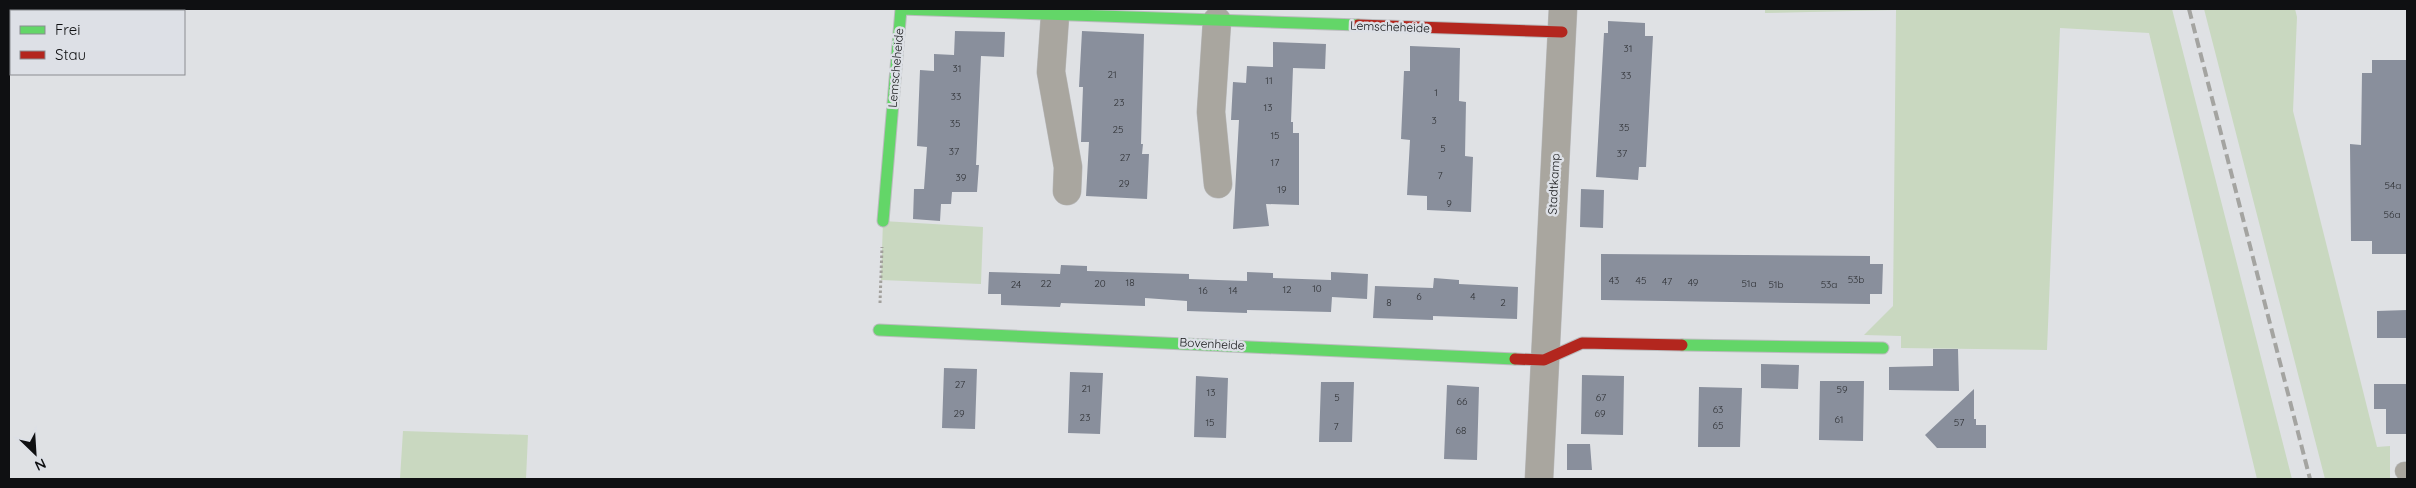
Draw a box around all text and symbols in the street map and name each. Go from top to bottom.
legend [10,10,185,75]
street label: Lemscheheide [1350,18,1430,35]
text: Frei [55,20,81,39]
street label: Lemscheheide [885,27,906,108]
house number: 31 [1624,42,1632,55]
text: Stau [55,45,86,64]
house number: 31 [953,62,961,75]
house number: 21 [1107,68,1117,81]
house number: 33 [1621,69,1631,82]
house number: 11 [1265,74,1273,87]
house number: 1 [1434,86,1438,99]
house number: 33 [951,90,961,103]
house number: 23 [1114,96,1124,109]
house number: 13 [1264,101,1272,114]
house number: 3 [1431,114,1437,127]
house number: 35 [950,117,960,130]
house number: 35 [1619,121,1629,134]
house number: 25 [1113,123,1124,136]
house number: 15 [1270,129,1280,142]
house number: 5 [1440,142,1446,155]
house number: 37 [949,145,959,158]
house number: 37 [1617,147,1627,160]
house number: 27 [1120,151,1130,164]
street label: Stadtkamp [1544,153,1563,215]
house number: 17 [1271,156,1279,169]
house number: 7 [1437,169,1443,182]
house number: 39 [956,171,967,184]
house number: 29 [1118,177,1130,190]
house number: 54a [2385,179,2401,192]
house number: 19 [1277,183,1287,196]
house number: 9 [1446,197,1452,210]
house number: 56a [2384,208,2400,221]
house number: 53b [1848,273,1864,286]
house number: 43 [1609,274,1619,287]
house number: 45 [1636,274,1646,287]
house number: 47 [1662,275,1672,288]
house number: 18 [1125,276,1135,289]
house number: 49 [1688,276,1699,289]
house number: 22 [1040,277,1052,290]
house number: 20 [1094,277,1106,290]
house number: 51a [1741,277,1757,290]
house number: 24 [1011,278,1021,291]
house number: 51b [1768,278,1784,291]
house number: 53a [1821,278,1837,291]
house number: 10 [1312,282,1322,295]
house number: 12 [1282,283,1292,296]
house number: 16 [1198,284,1208,297]
house number: 14 [1229,284,1237,297]
house number: 6 [1416,290,1422,303]
house number: 4 [1470,290,1476,303]
house number: 8 [1386,296,1392,309]
house number: 2 [1500,296,1506,309]
street label: Bovenheide [1179,334,1245,353]
house number: 27 [955,378,965,391]
house number: 21 [1081,382,1091,395]
house number: 59 [1836,383,1848,396]
house number: 13 [1207,386,1215,399]
house number: 5 [1334,391,1340,404]
house number: 67 [1596,391,1606,404]
house number: 66 [1457,395,1468,408]
house number: 63 [1713,403,1723,416]
house number: 29 [953,407,965,420]
house number: 69 [1595,407,1606,420]
house number: 23 [1080,411,1090,424]
house number: 61 [1834,413,1844,426]
house number: 15 [1205,416,1215,429]
house number: 57 [1954,416,1964,429]
house number: 65 [1713,419,1723,432]
house number: 7 [1333,420,1339,433]
house number: 68 [1456,424,1466,437]
north arrow [10,428,60,478]
text: N [32,454,49,475]

